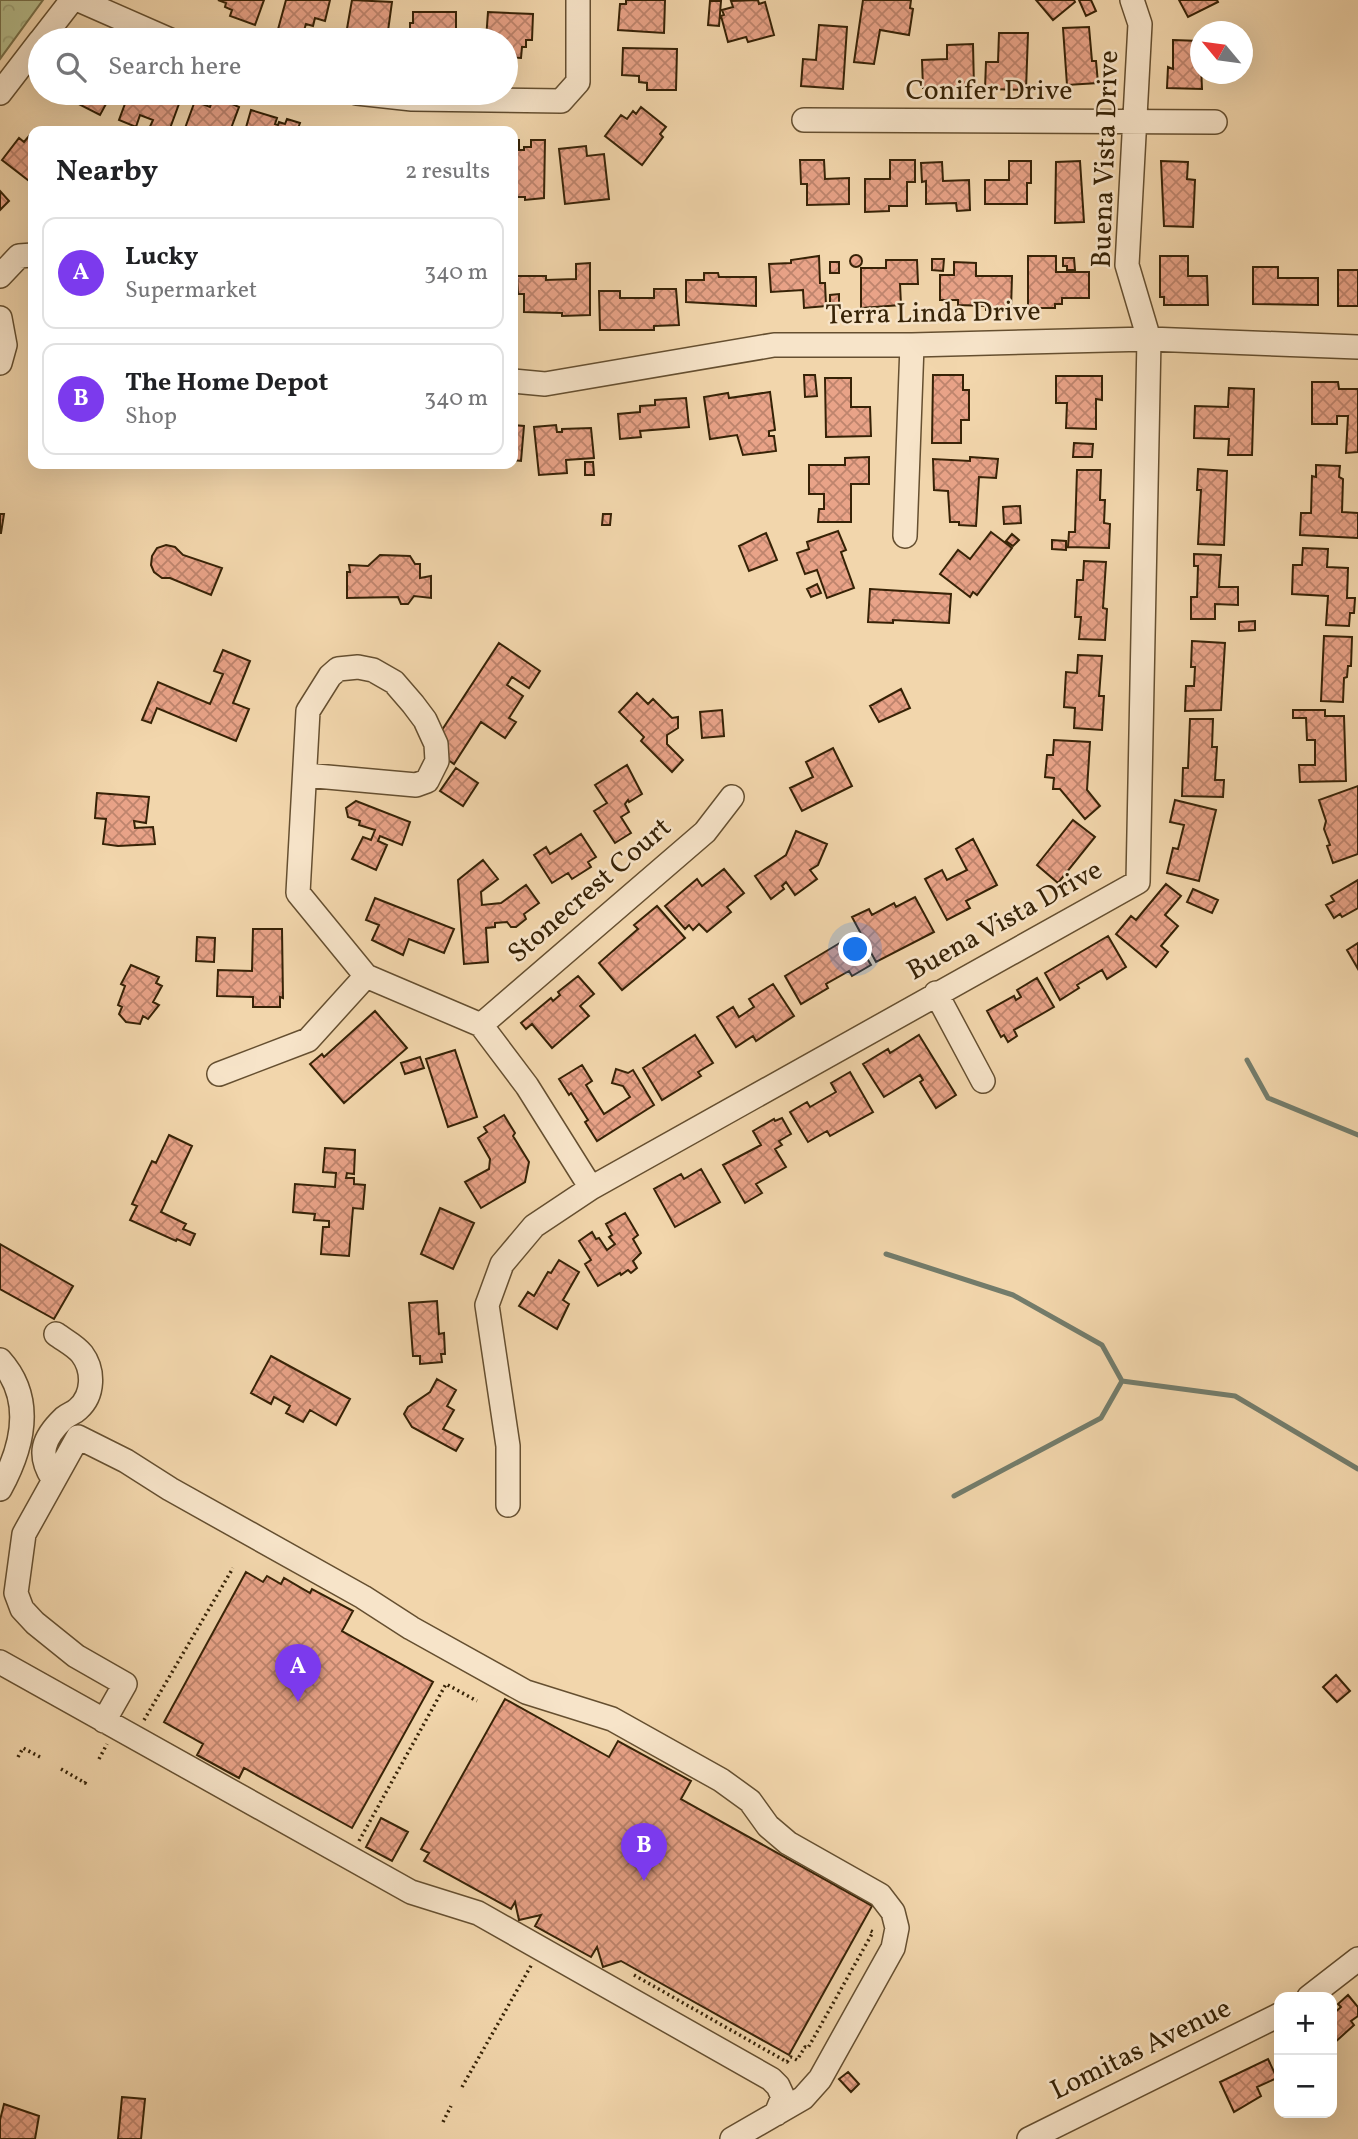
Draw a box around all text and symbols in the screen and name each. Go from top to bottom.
north arrow [1190,21,1253,84]
search box [28,28,518,105]
icon: search [52,48,90,86]
text: Search here [108,49,241,85]
street label: Buena Vista Drive [1083,49,1129,269]
street label: Conifer Drive [906,72,1072,111]
text: Nearby [56,151,158,193]
text: 2 results [405,156,490,188]
text: Lucky [125,239,198,275]
text: A [73,257,89,289]
text: 340 m [424,257,488,289]
text: Supermarket [125,275,257,307]
street label: Terra Linda Drive [825,293,1041,335]
text: The Home Depot [125,365,328,401]
text: B [73,383,89,415]
text: 340 m [424,383,488,415]
text: Shop [125,401,177,433]
street label: Stonecrest Court [500,809,680,973]
street label: Buena Vista Drive [900,851,1110,991]
your location [838,932,872,966]
pin: A [275,1644,321,1702]
pin: B [621,1823,667,1881]
street label: Lomitas Avenue [1044,1989,1238,2111]
map controls [1274,1992,1337,2118]
button: + [1274,1992,1337,2055]
button: − [1274,2055,1337,2118]

